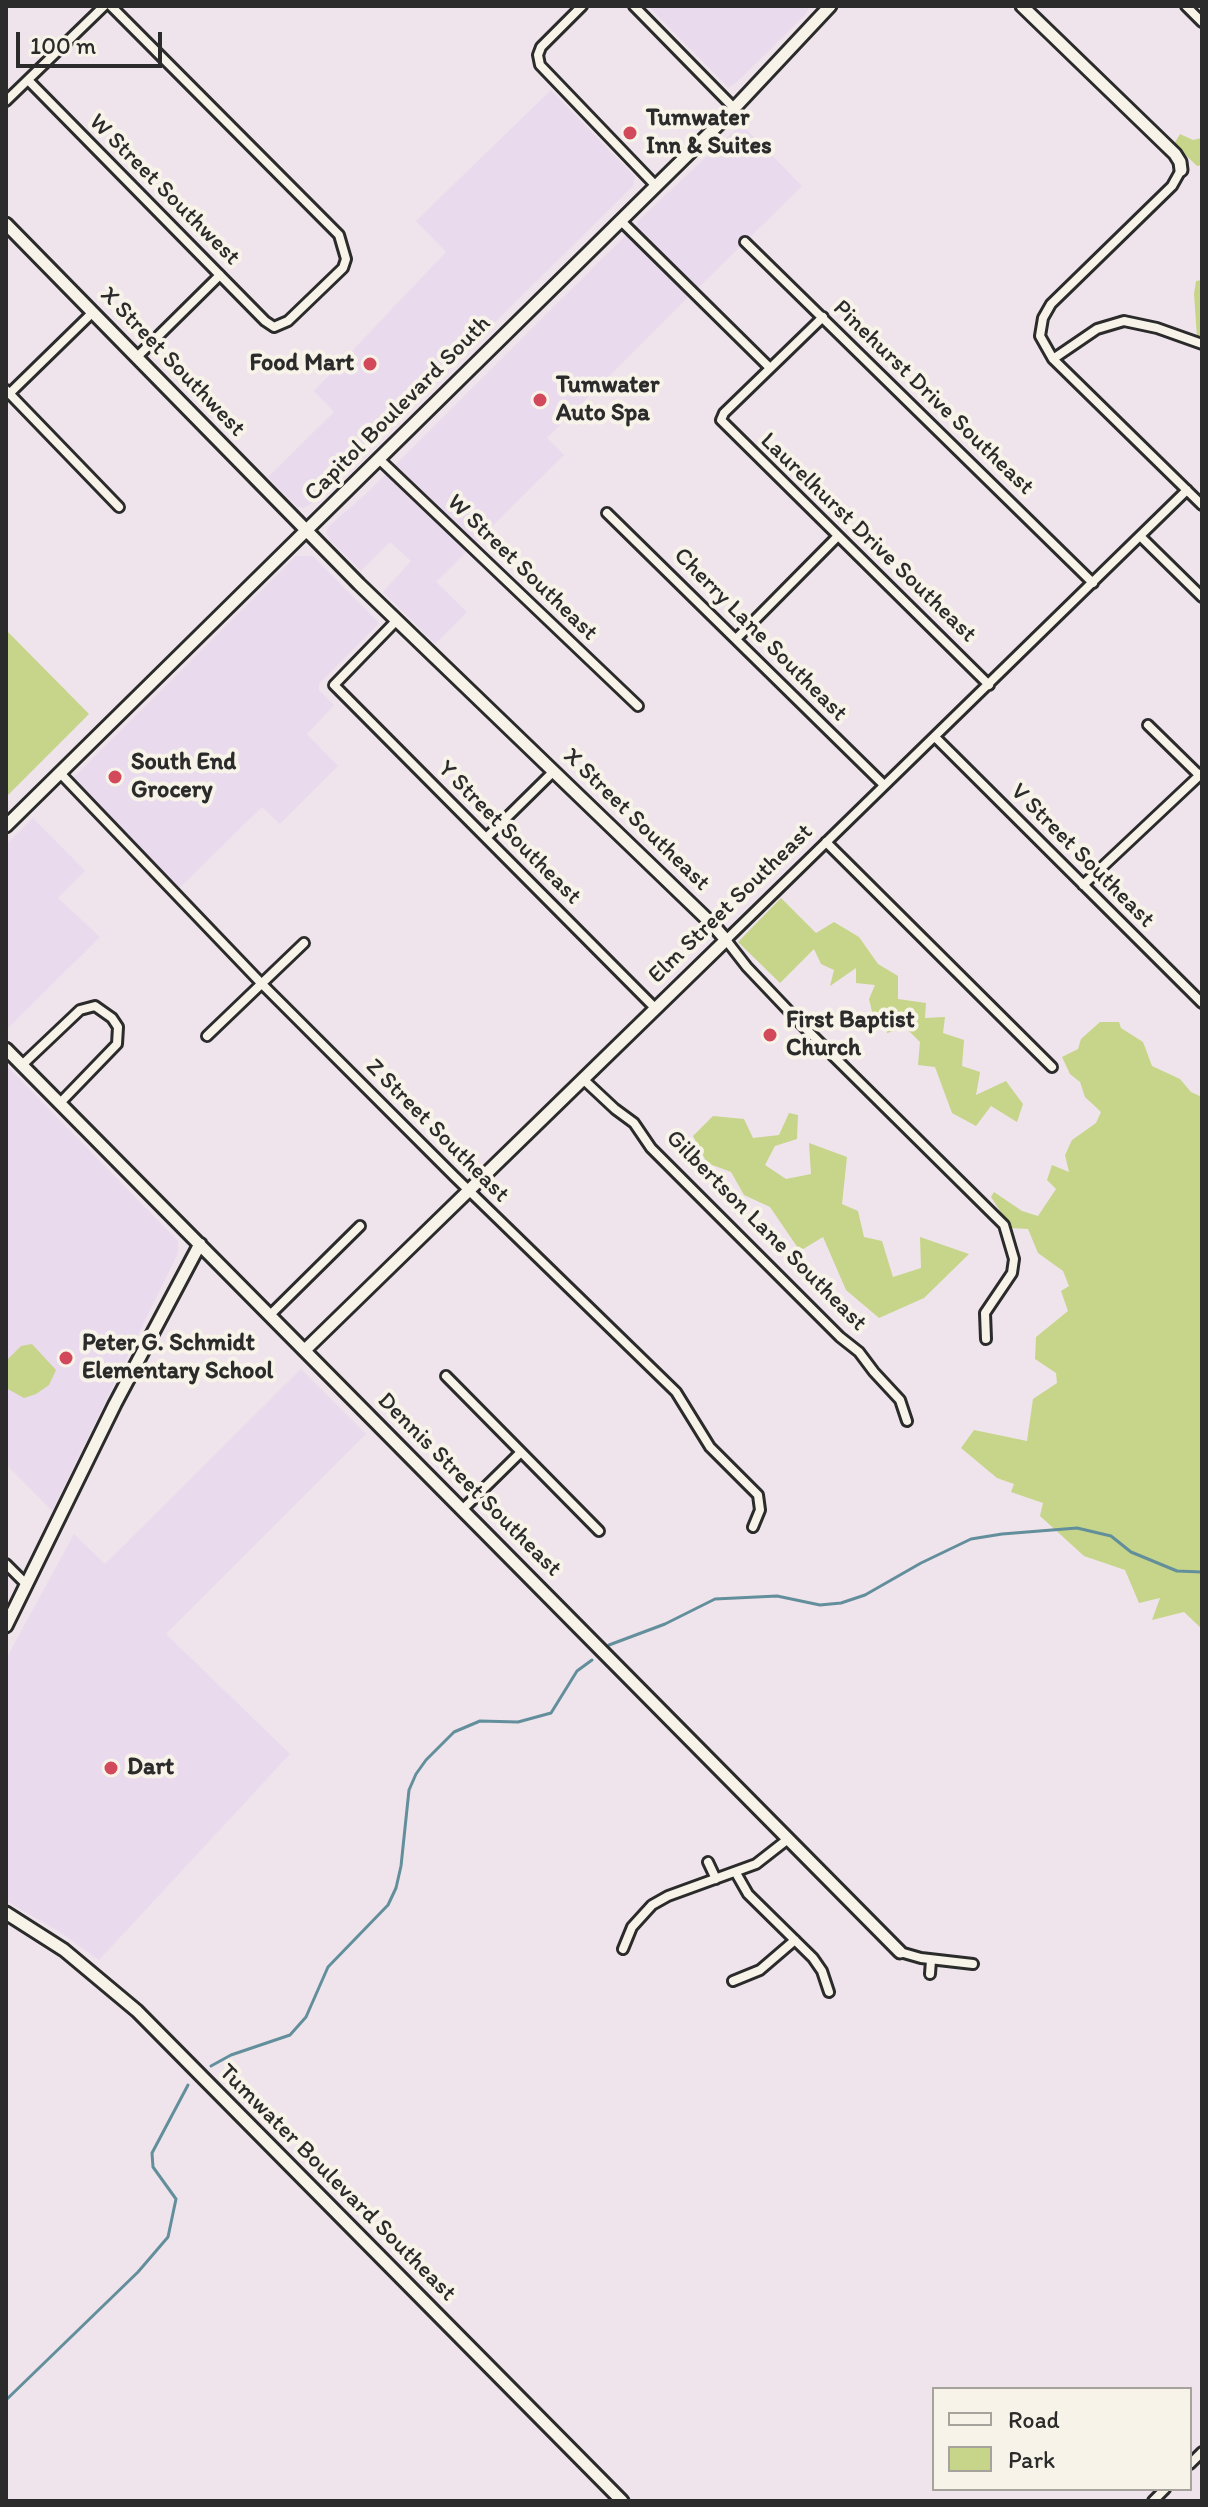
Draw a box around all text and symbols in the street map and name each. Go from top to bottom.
scale bar [20,16,166,66]
text: 100 m [30,31,96,60]
place label: Tumwater Inn & Suites [646,105,772,161]
street label: W Street Southwest [82,108,246,272]
marker: Tumwater Inn & Suites [621,124,639,142]
street label: X Street Southwest [93,281,251,443]
street label: Pinehurst Drive Southeast [826,294,1040,502]
street label: Capitol Boulevard South [299,310,497,508]
place label: Food Mart [249,350,354,378]
marker: Food Mart [361,355,379,373]
place label: Tumwater Auto Spa [556,372,659,428]
marker: Tumwater Auto Spa [531,391,549,409]
street label: Laurelhurst Drive Southeast [754,427,982,649]
street label: W Street Southeast [440,489,604,647]
street label: Cherry Lane Southeast [667,542,853,728]
street label: X Street Southeast [556,742,716,898]
place label: South End Grocery [131,749,236,805]
street label: Y Street Southeast [431,755,587,911]
marker: South End Grocery [106,768,124,786]
street label: V Street Southeast [1004,778,1160,934]
street label: Elm Street Southeast [643,818,819,990]
place label: First Baptist Church [786,1007,915,1063]
marker: First Baptist Church [761,1026,779,1044]
street label: Z Street Southeast [359,1053,515,1209]
street label: Gilbertson Lane Southeast [659,1124,873,1338]
place label: Peter G. Schmidt Elementary School [82,1330,273,1386]
marker: Peter G. Schmidt Elementary School [57,1349,75,1367]
street label: Dennis Street Southeast [371,1387,567,1583]
place label: Dart [127,1754,174,1782]
marker: Dart [102,1759,120,1777]
street label: Tumwater Boulevard Southeast [212,2058,462,2308]
legend [932,2387,1192,2491]
text: Road [1008,2405,1060,2434]
text: Park [1008,2445,1055,2474]

